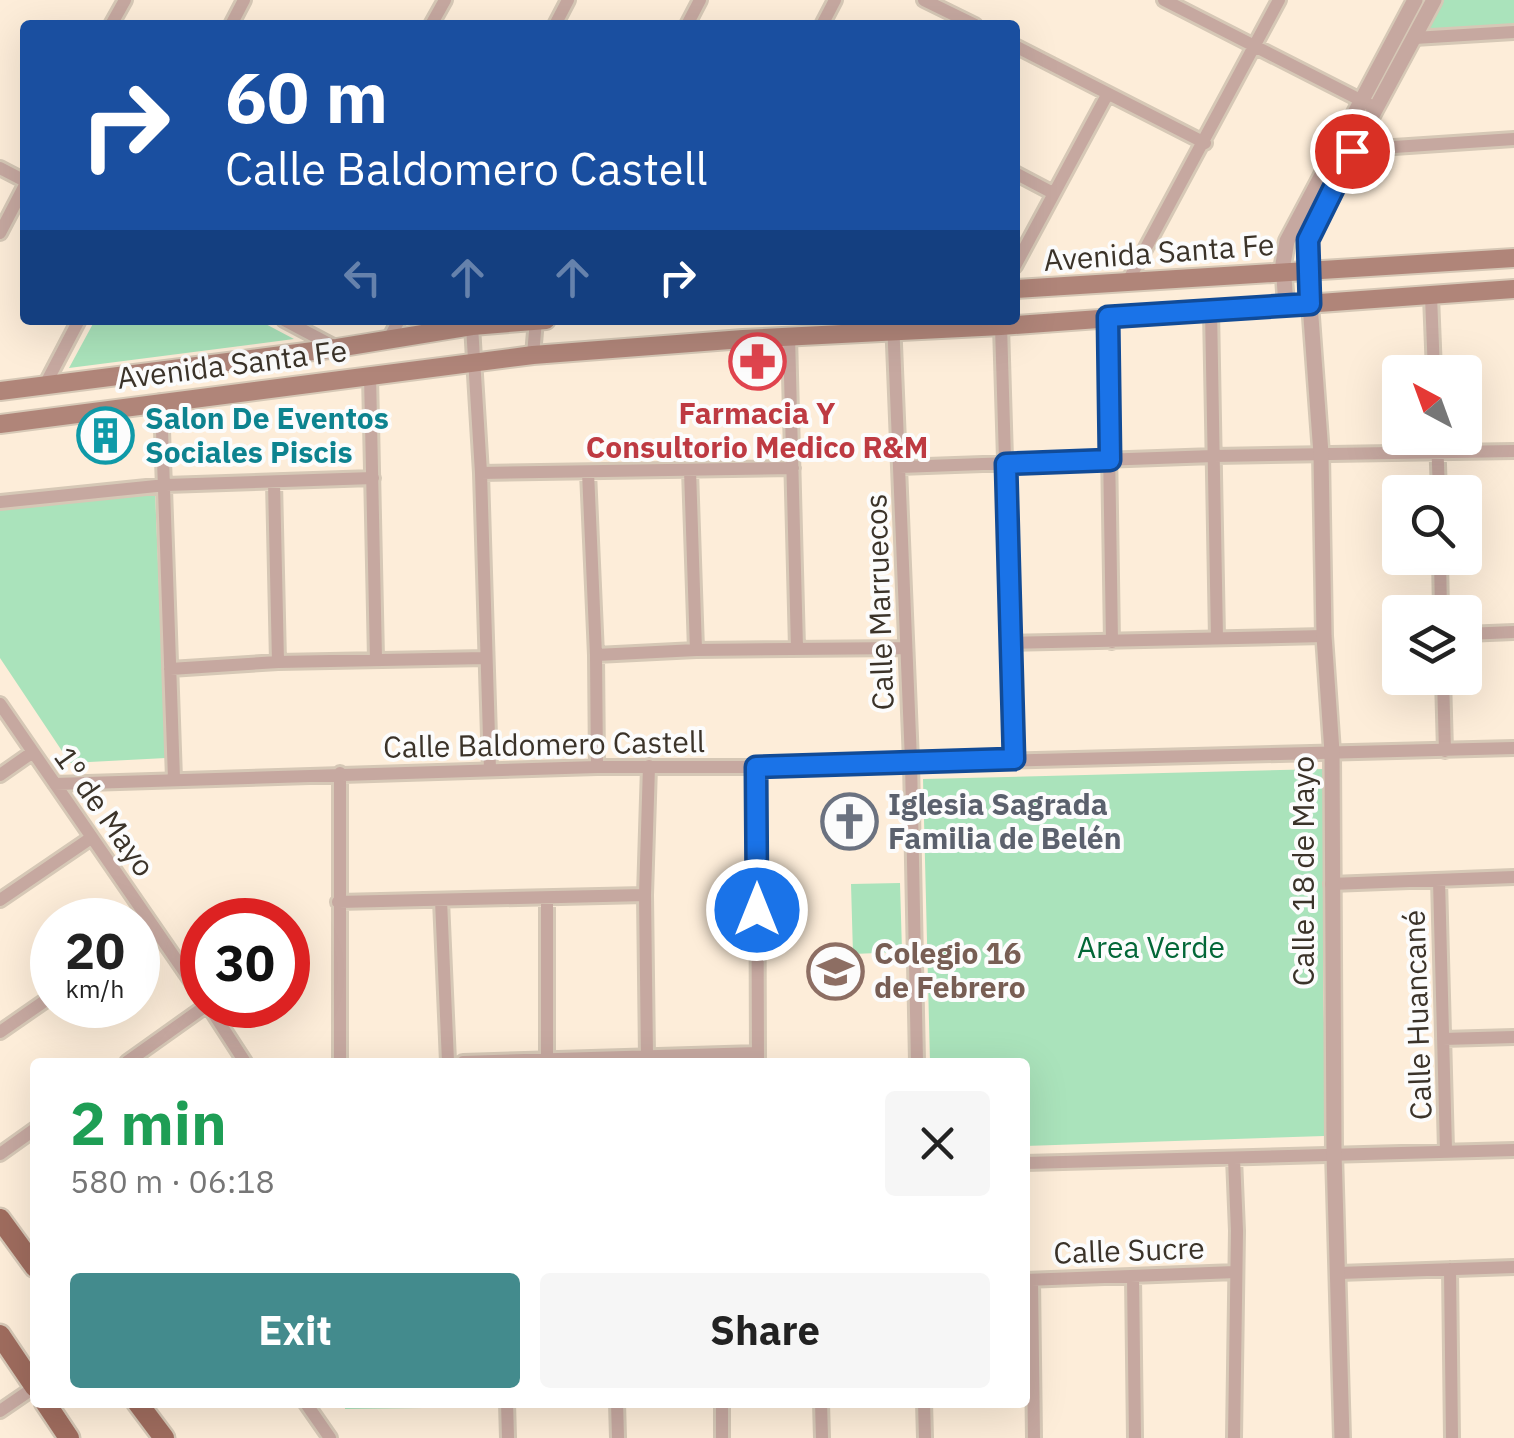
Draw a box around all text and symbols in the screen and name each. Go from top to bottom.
text: 60 m [225,51,388,142]
icon: right [60,60,190,190]
pin [1310,109,1395,194]
icon: arrive [1325,124,1380,179]
text: Calle Baldomero Castell [225,139,708,197]
street label: Avenida Santa Fe [1042,224,1276,279]
icon: left [335,250,390,305]
icon: ahead [440,250,495,305]
icon: ahead [545,250,600,305]
icon: right [650,250,705,305]
street label: Avenida Santa Fe [115,330,349,397]
pharmacy icon: Farmacia Y Consultorio Medico R&M [727,331,787,391]
north arrow [1382,355,1482,455]
map controls [1382,355,1482,695]
place label: Farmacia Y Consultorio Medico R&M [586,393,928,466]
place label: Salon De Eventos Sociales Piscis [145,398,389,471]
building icon: Salon De Eventos Sociales Piscis [76,406,136,466]
button: search [1382,475,1482,575]
street label: Calle Marruecos [855,493,902,711]
button: layers [1382,595,1482,695]
street label: Calle Baldomero Castell [383,721,705,766]
street label: 1º de Mayo [46,739,164,884]
street label: Calle 18 de Mayo [1283,756,1322,986]
place label: Iglesia Sagrada Familia de Belén [888,784,1122,857]
church icon: Iglesia Sagrada Familia de Belén [819,792,879,852]
position arrow [705,858,809,962]
speed limit sign: 30 [180,898,310,1028]
street label: Calle Huancané [1393,909,1440,1121]
text: 20 [65,918,125,983]
park label: Area Verde [1077,927,1225,966]
place label: Colegio 16 de Febrero [874,933,1026,1006]
school or university icon: Colegio 16 de Febrero [805,941,865,1001]
text: km/h [66,972,124,1005]
text: 2 min [70,1083,227,1162]
button: close [885,1091,990,1196]
text: 580 m · 06:18 [70,1160,275,1202]
street label: Calle Sucre [1053,1227,1205,1272]
button: Exit [70,1273,520,1388]
button: Share [540,1273,990,1388]

